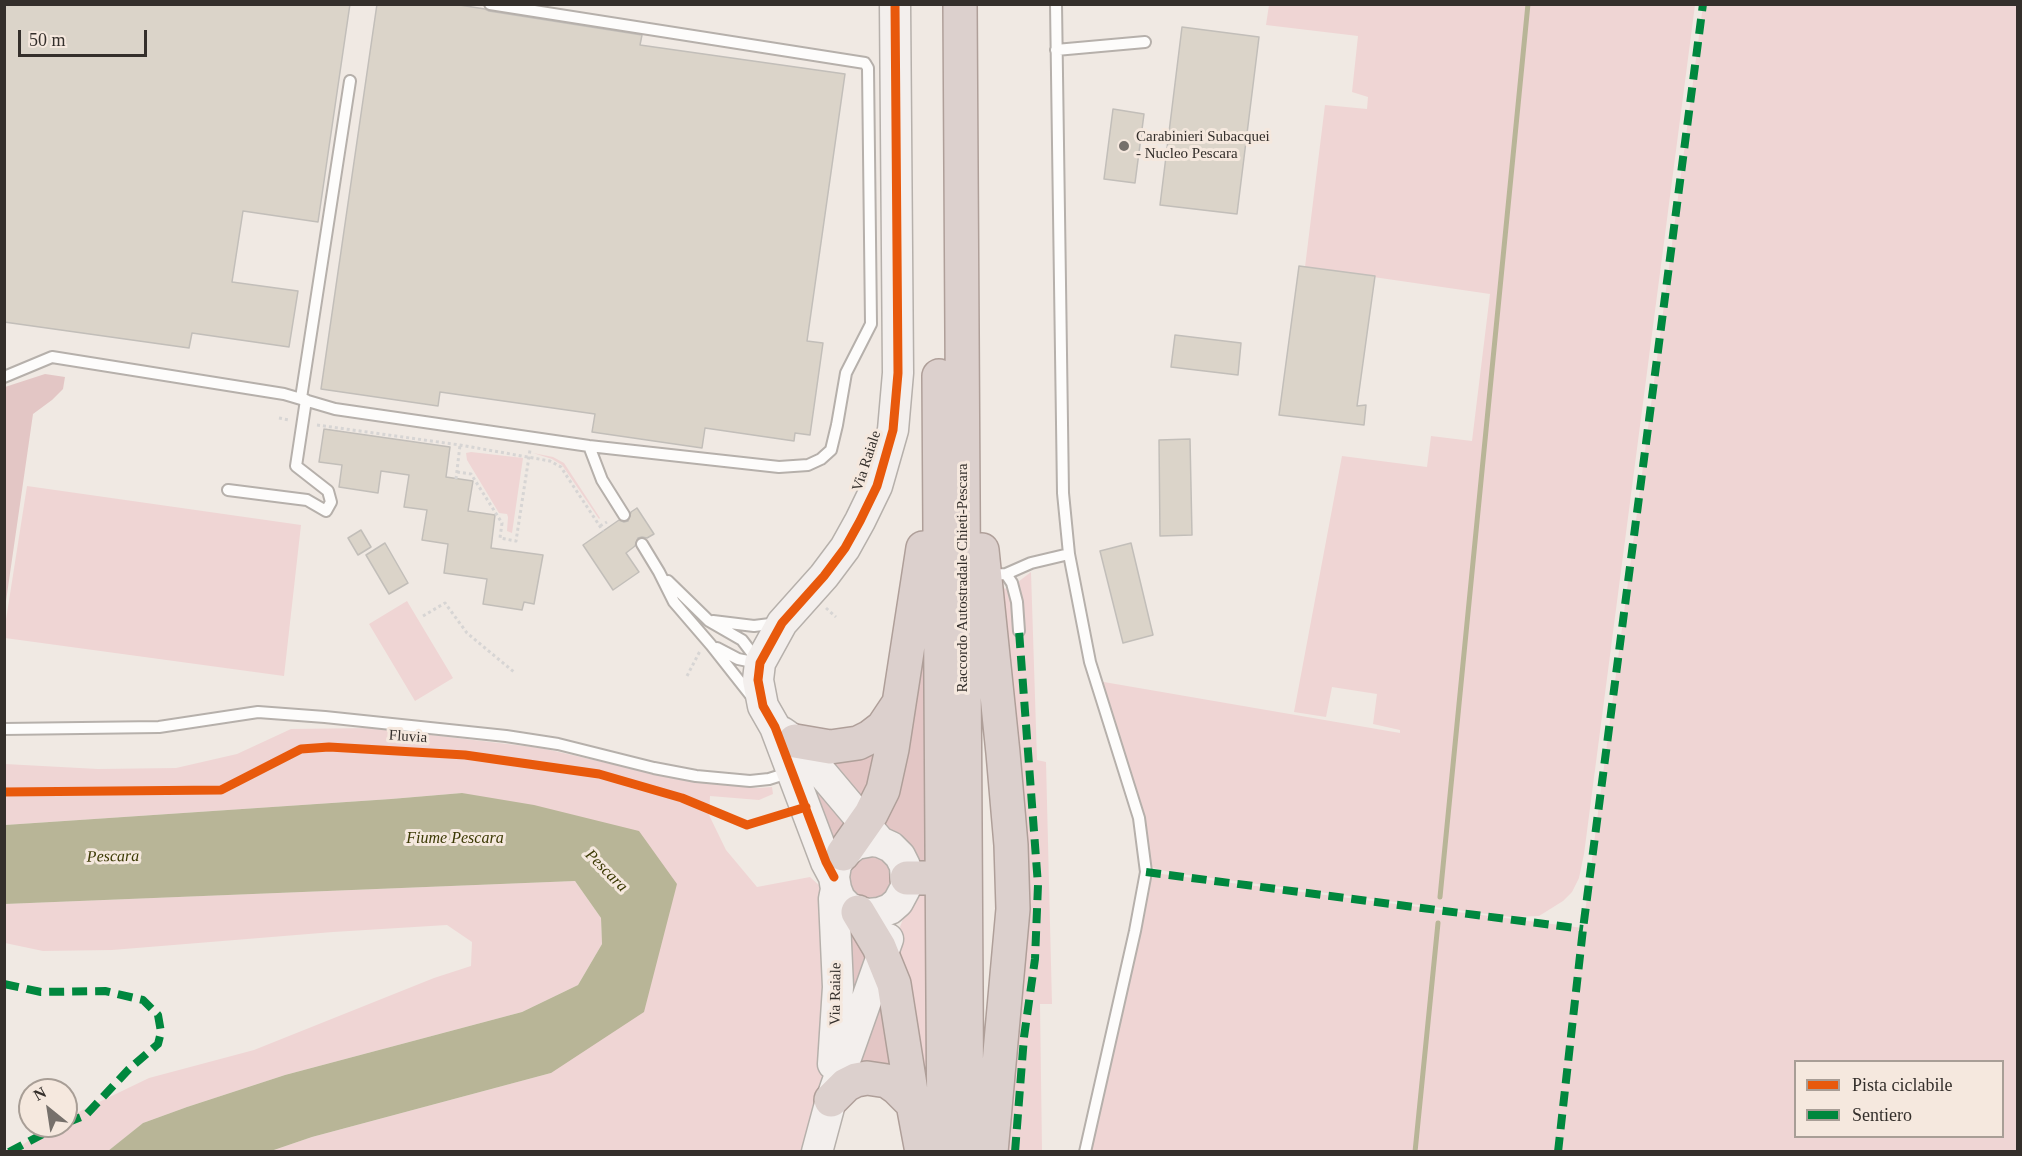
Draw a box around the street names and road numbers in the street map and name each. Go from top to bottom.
street label: Via Raiale [849,428,885,494]
street label: Raccordo Autostradale Chieti-Pescara [954,463,972,693]
street label: Fluvia [388,727,428,747]
street label: Via Raiale [826,962,846,1026]

